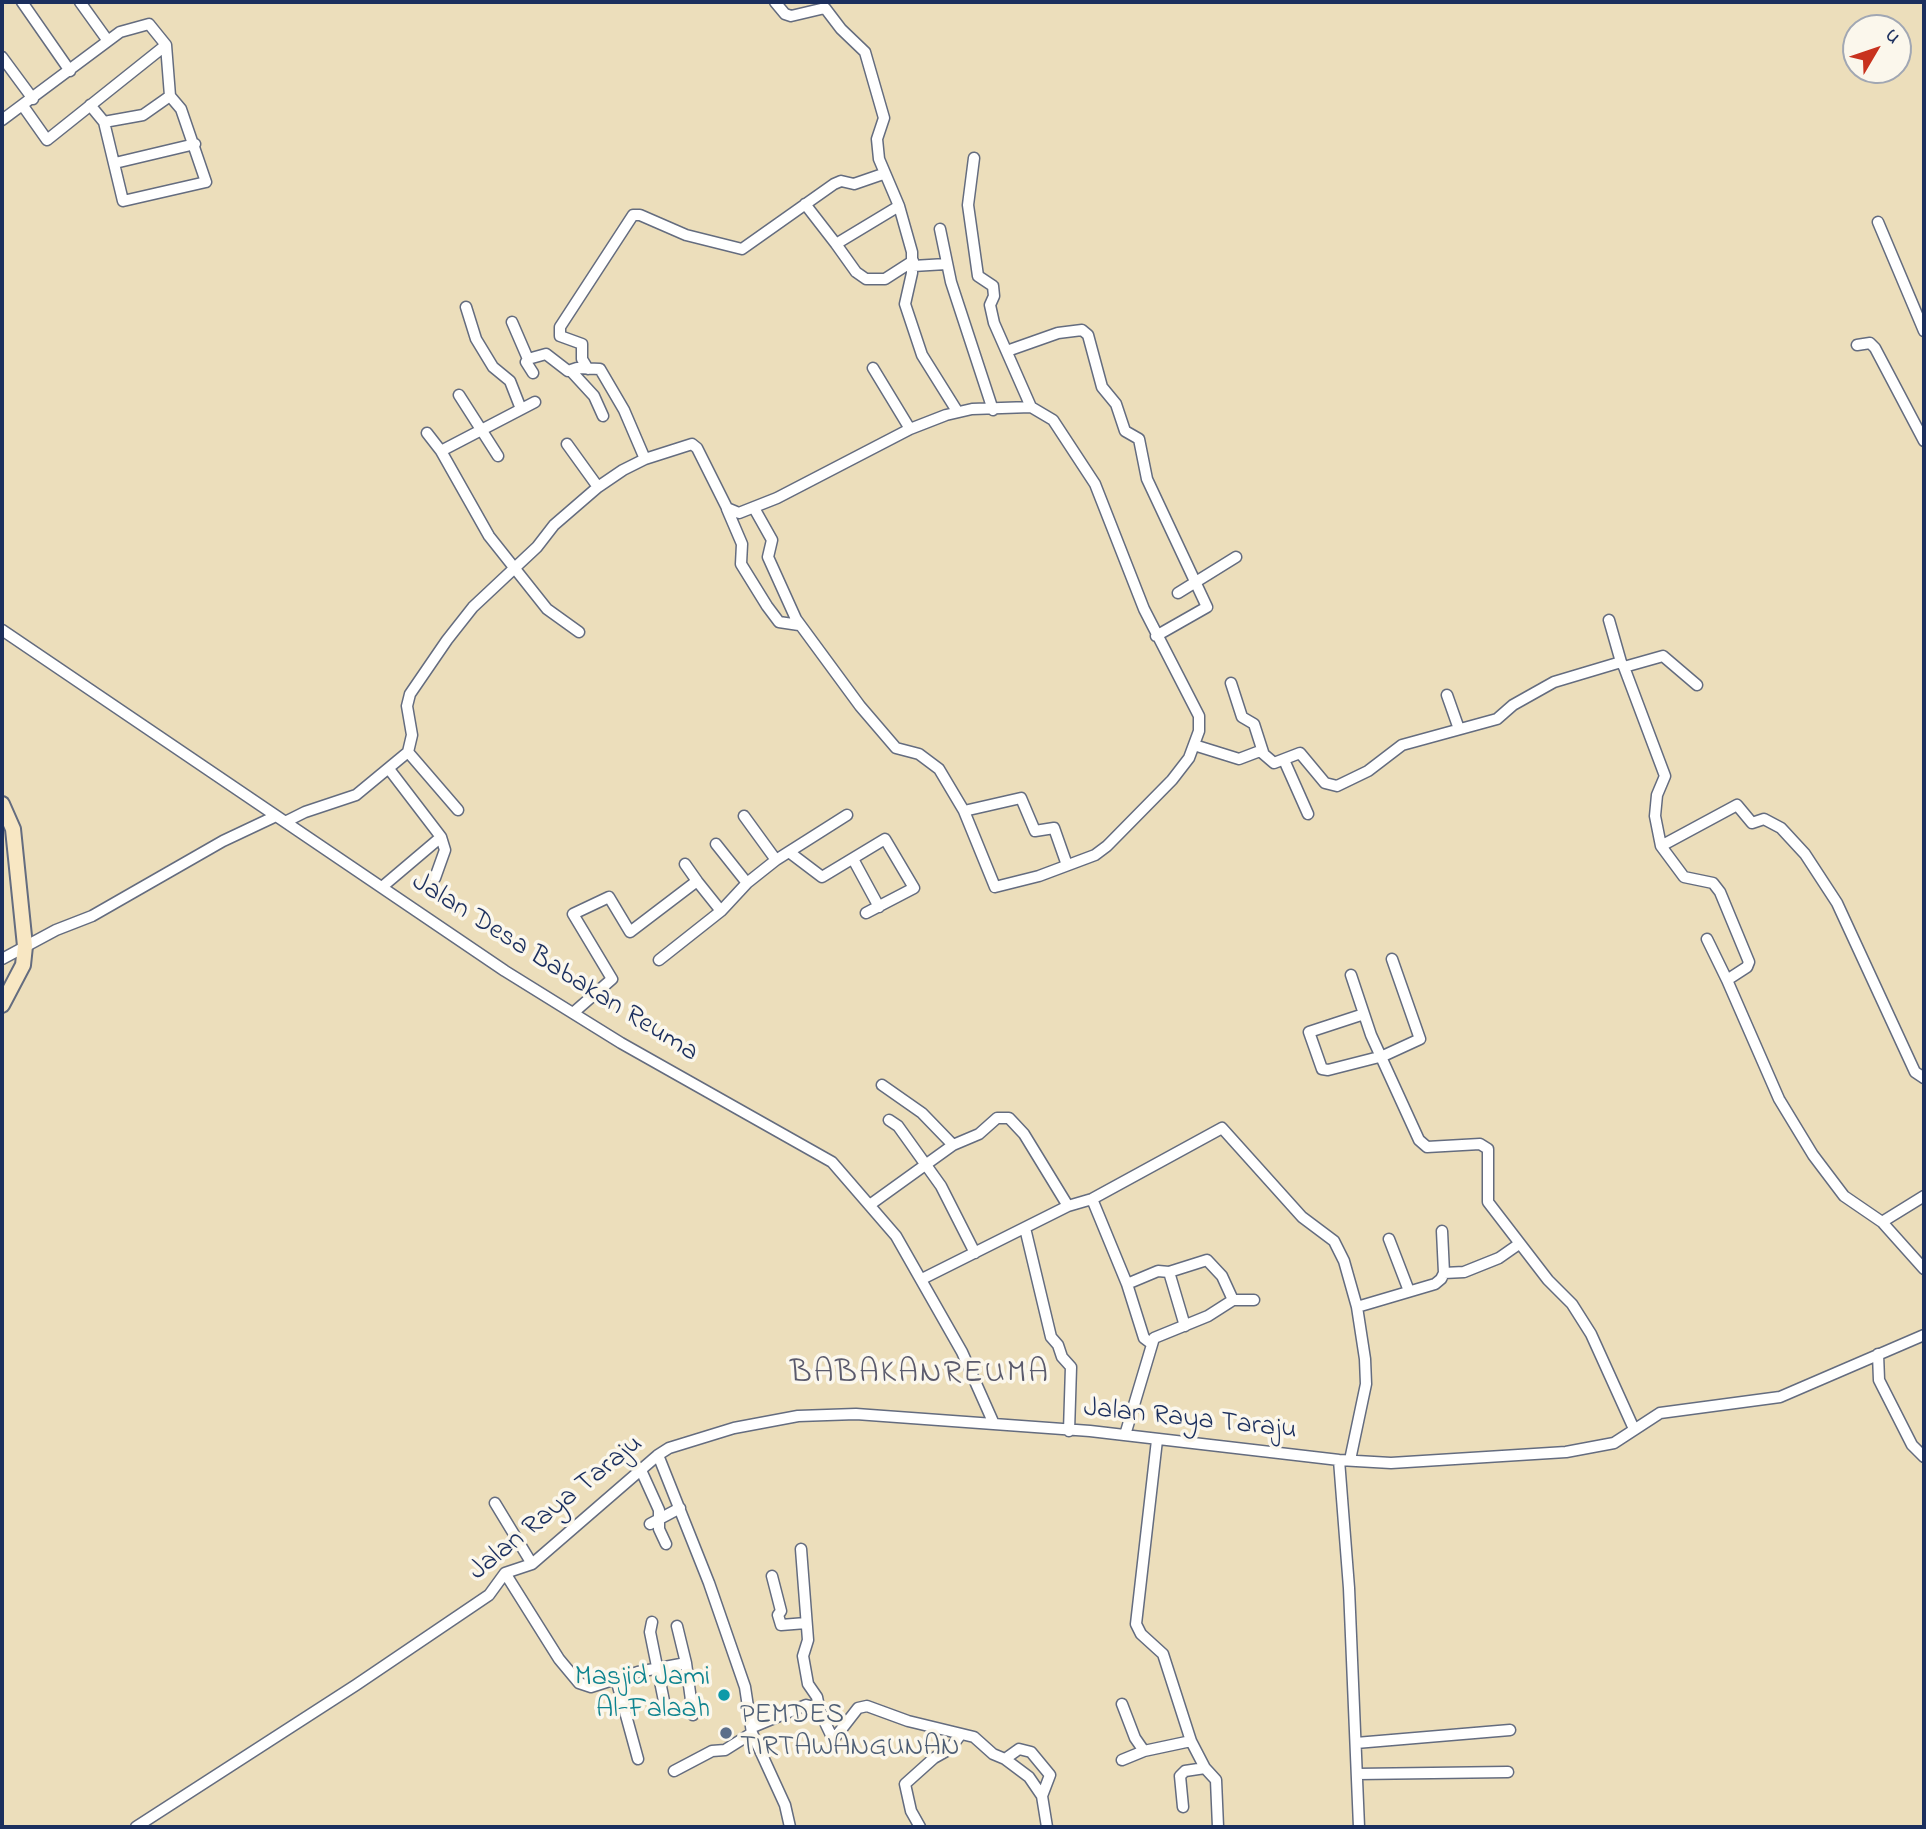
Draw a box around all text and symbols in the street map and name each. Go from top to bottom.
north arrow [1842,14,1912,84]
text: U [1878,24,1906,50]
street label: Jalan Desa Babakan Reuma [404,867,704,1071]
district label: BABAKANREUMA [792,1357,1048,1395]
street label: Jalan Raya Taraju [1082,1393,1298,1449]
street label: Jalan Raya Taraju [463,1429,651,1589]
place label: Masjid Jami Al-Falaah [575,1662,710,1728]
marker: Masjid Jami Al-Falaah [716,1687,732,1703]
place label: PEMDES TIRTAWANGUNAN [740,1700,960,1766]
marker: PEMDES TIRTAWANGUNAN [718,1725,734,1741]

